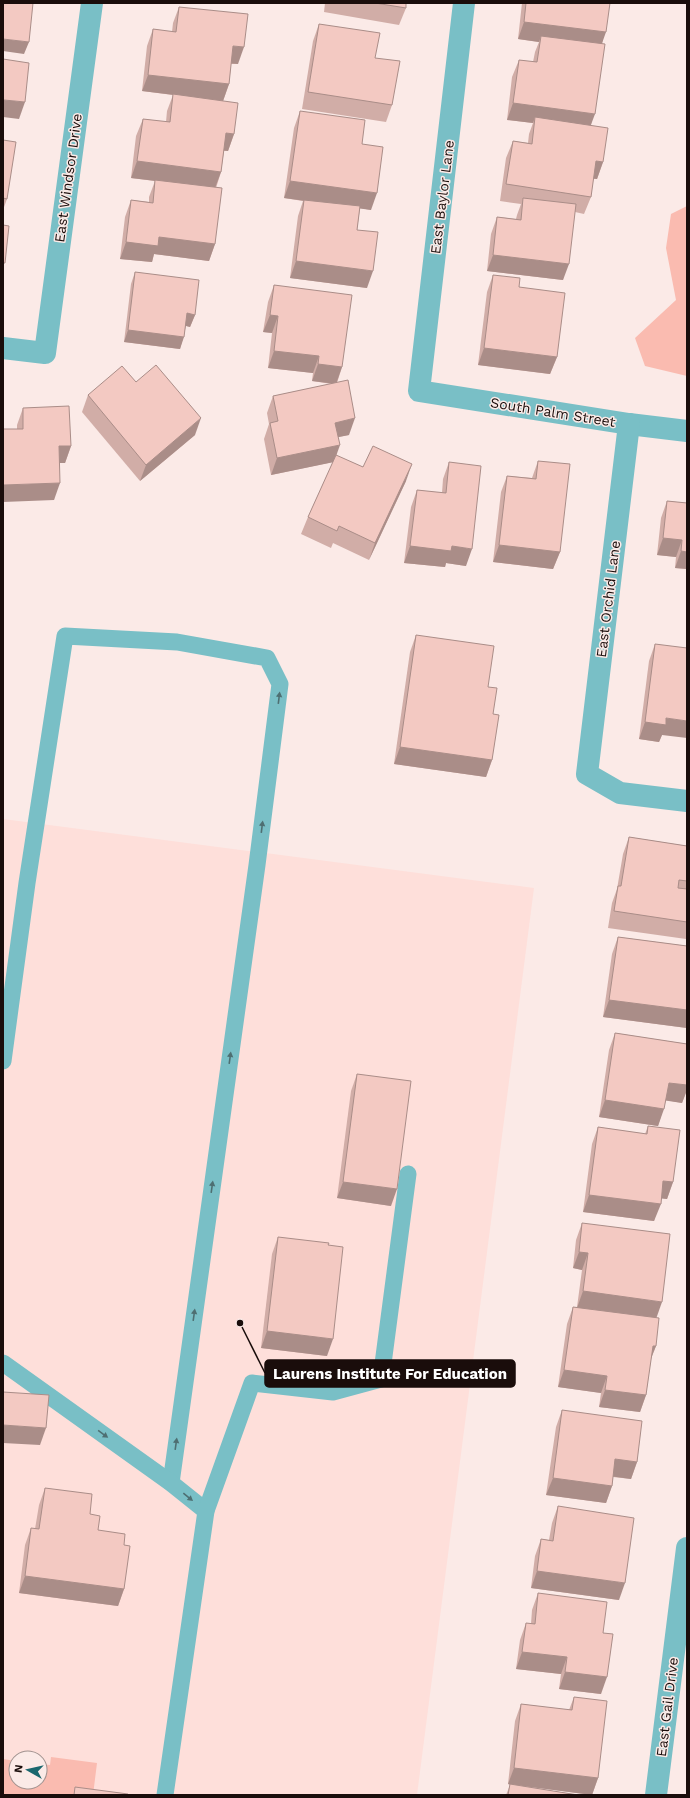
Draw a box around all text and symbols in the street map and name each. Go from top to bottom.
street label: East Windsor Drive [51,113,85,243]
street label: East Baylor Lane [427,139,457,255]
street label: South Palm Street [489,394,617,430]
street label: East Orchid Lane [593,540,623,658]
one-way arrow [276,692,282,704]
one-way arrow [259,820,265,833]
one-way arrow [227,1052,233,1064]
one-way arrow [209,1181,215,1193]
one-way arrow [191,1309,197,1322]
callout: Laurens Institute For Education [265,1360,515,1387]
text: Laurens Institute For Education [273,1365,507,1383]
one-way arrow [98,1430,108,1438]
one-way arrow [173,1438,179,1450]
one-way arrow [183,1492,194,1501]
street label: East Gail Drive [653,1656,681,1758]
north arrow [8,1750,48,1790]
text: N [12,1764,26,1774]

